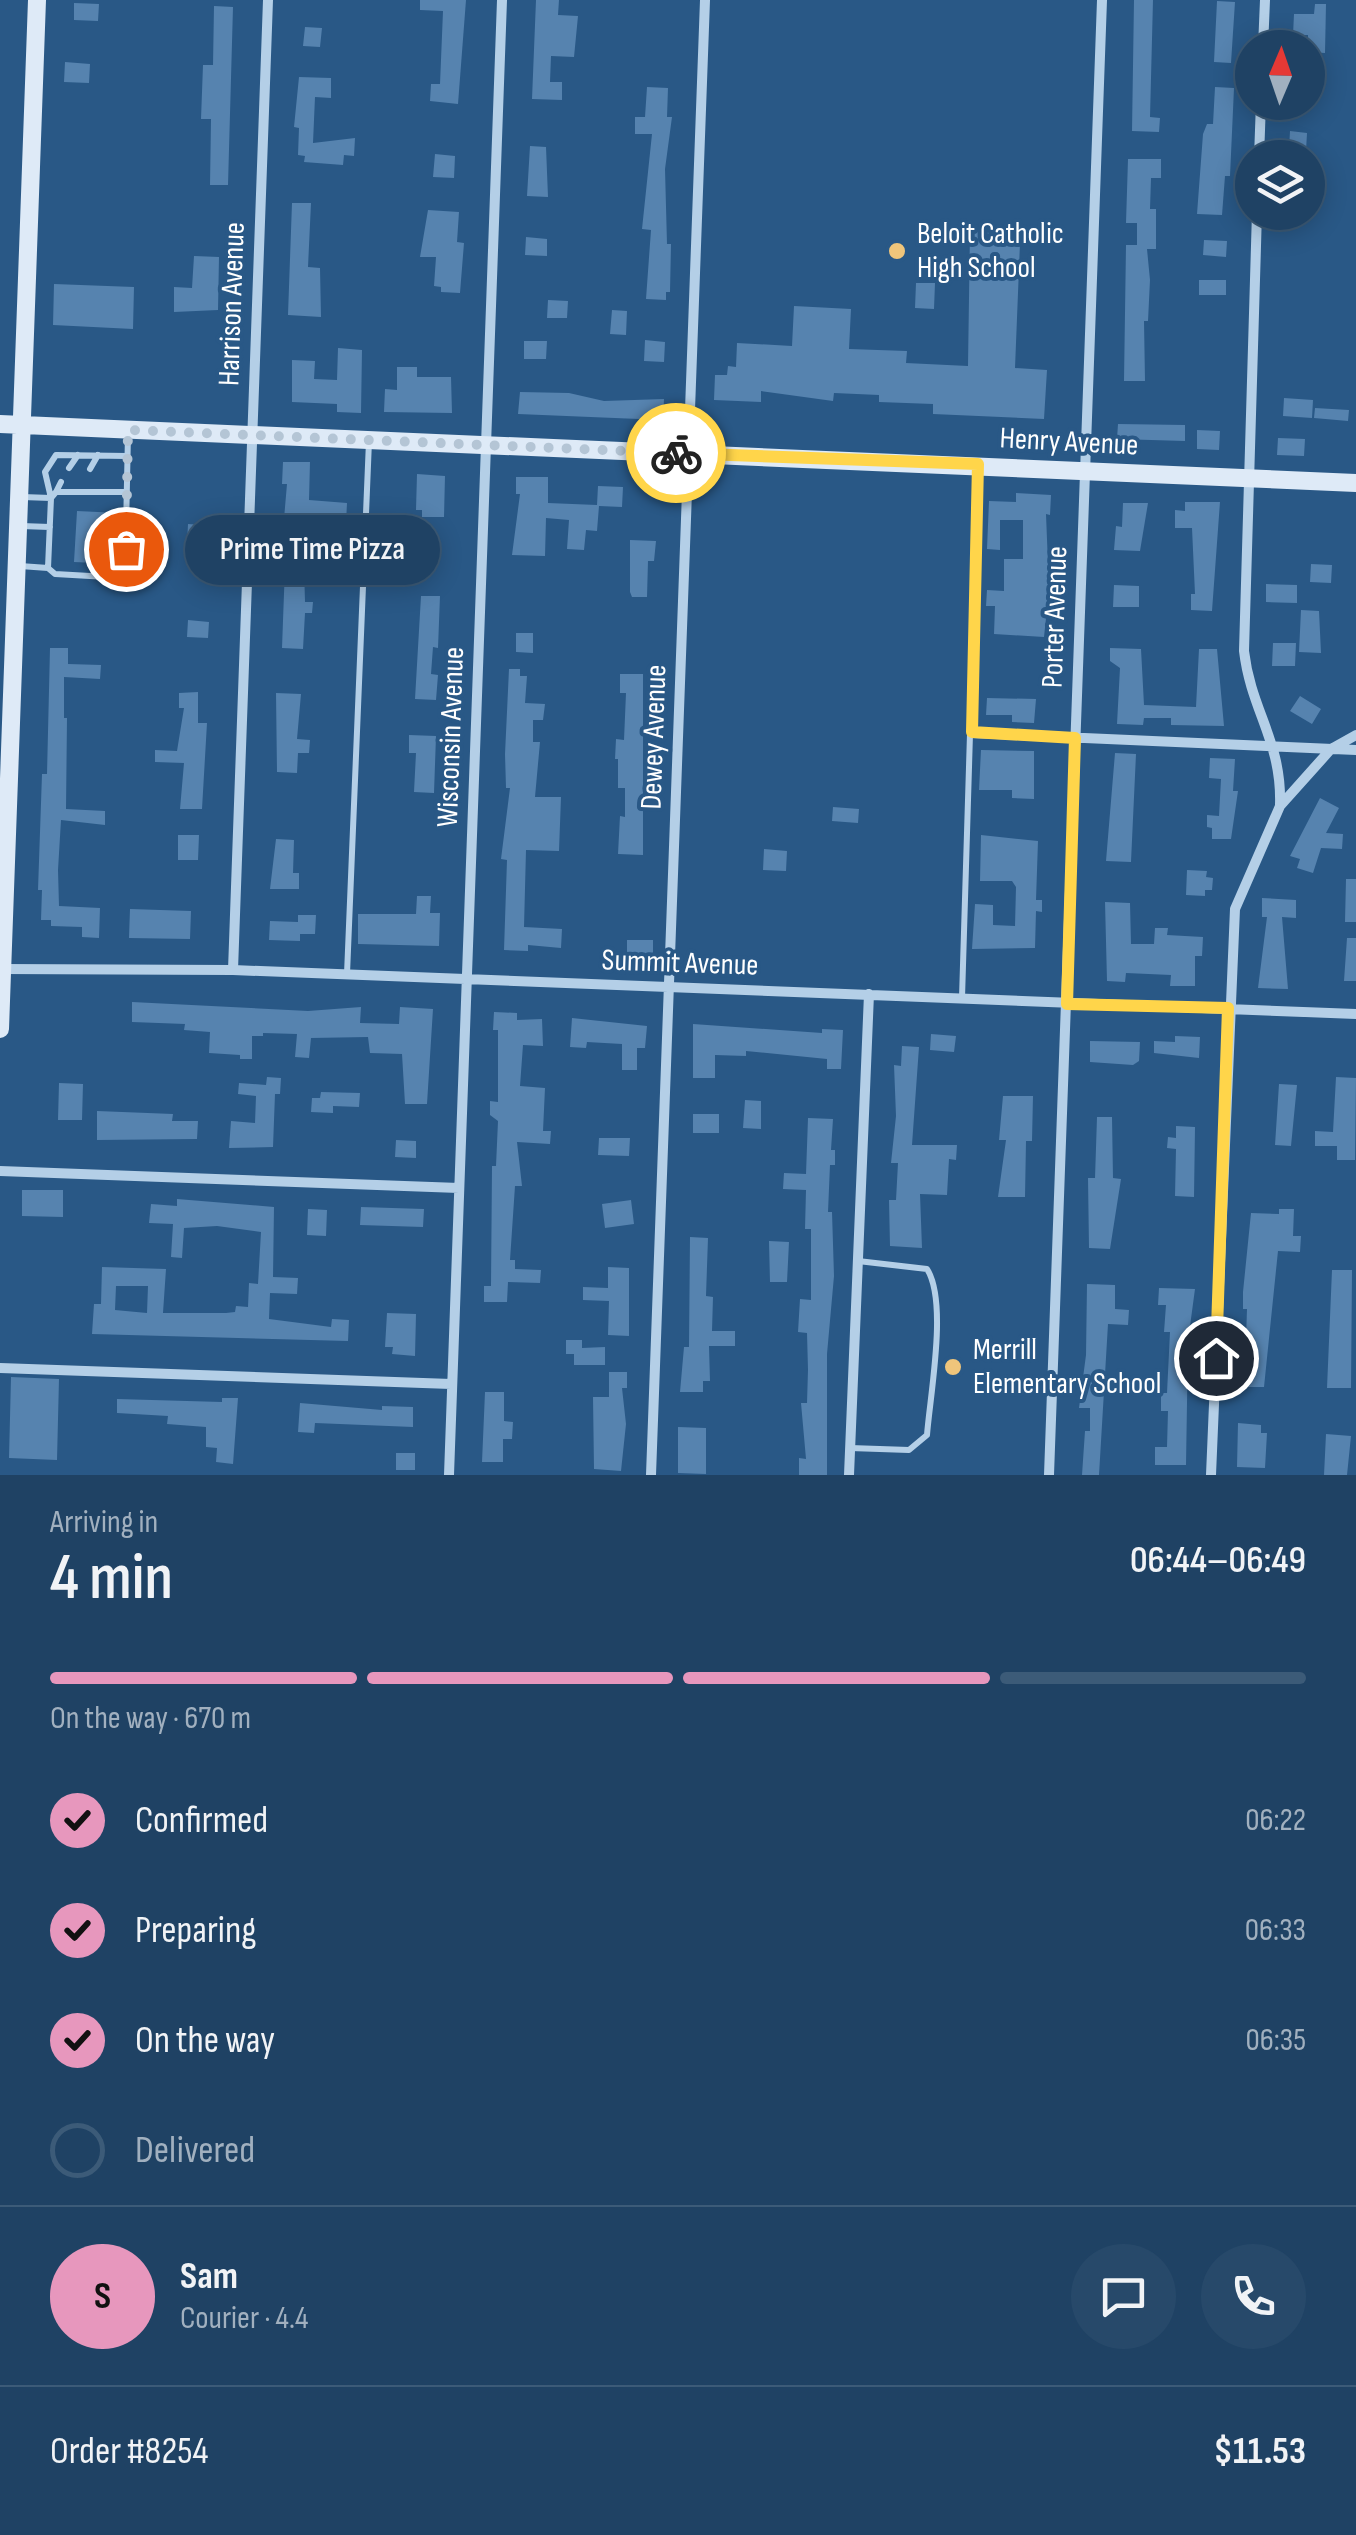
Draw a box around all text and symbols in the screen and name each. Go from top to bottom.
north arrow [1235,30,1325,120]
map controls [1235,30,1325,230]
button: layers [1235,140,1325,230]
place label: Beloit Catholic High School [917,216,1064,286]
street label: Harrison Avenue [211,222,253,386]
marker: Beloit Catholic High School [886,240,908,262]
courier [626,403,726,503]
street label: Henry Avenue [999,420,1139,464]
icon: bike [649,426,704,481]
pin [84,507,169,592]
callout: Prime Time Pizza [186,514,441,584]
icon: bag [99,522,154,577]
text: Prime Time Pizza [220,530,405,569]
street label: Porter Avenue [1035,546,1075,688]
street label: Wisconsin Avenue [430,646,472,828]
street label: Dewey Avenue [633,664,675,810]
street label: Summit Avenue [601,942,759,984]
pin [1174,1316,1259,1401]
icon: home [1189,1331,1244,1386]
place label: Merrill Elementary School [973,1332,1161,1402]
marker: Merrill Elementary School [942,1356,964,1378]
text: Arriving in [50,1503,158,1542]
text: 06:44–06:49 [1130,1538,1306,1583]
text: 4 min [50,1540,173,1618]
text: On the way · 670 m [50,1699,251,1738]
icon: check [50,1793,105,1848]
text: Confirmed [135,1798,268,1843]
text: 06:22 [1245,1801,1306,1840]
icon: check [50,1903,105,1958]
text: Preparing [135,1908,256,1953]
text: 06:33 [1245,1911,1306,1950]
icon: check [50,2013,105,2068]
text: On the way [135,2018,275,2063]
text: 06:35 [1245,2021,1306,2060]
text: Delivered [135,2128,255,2173]
button: chat [1071,2244,1176,2349]
button: phone [1201,2244,1306,2349]
text: Sam [180,2254,238,2299]
text: S [94,2274,111,2319]
text: Courier · 4.4 [180,2299,308,2338]
text: Order #8254 [50,2429,208,2474]
text: $11.53 [1213,2429,1306,2474]

